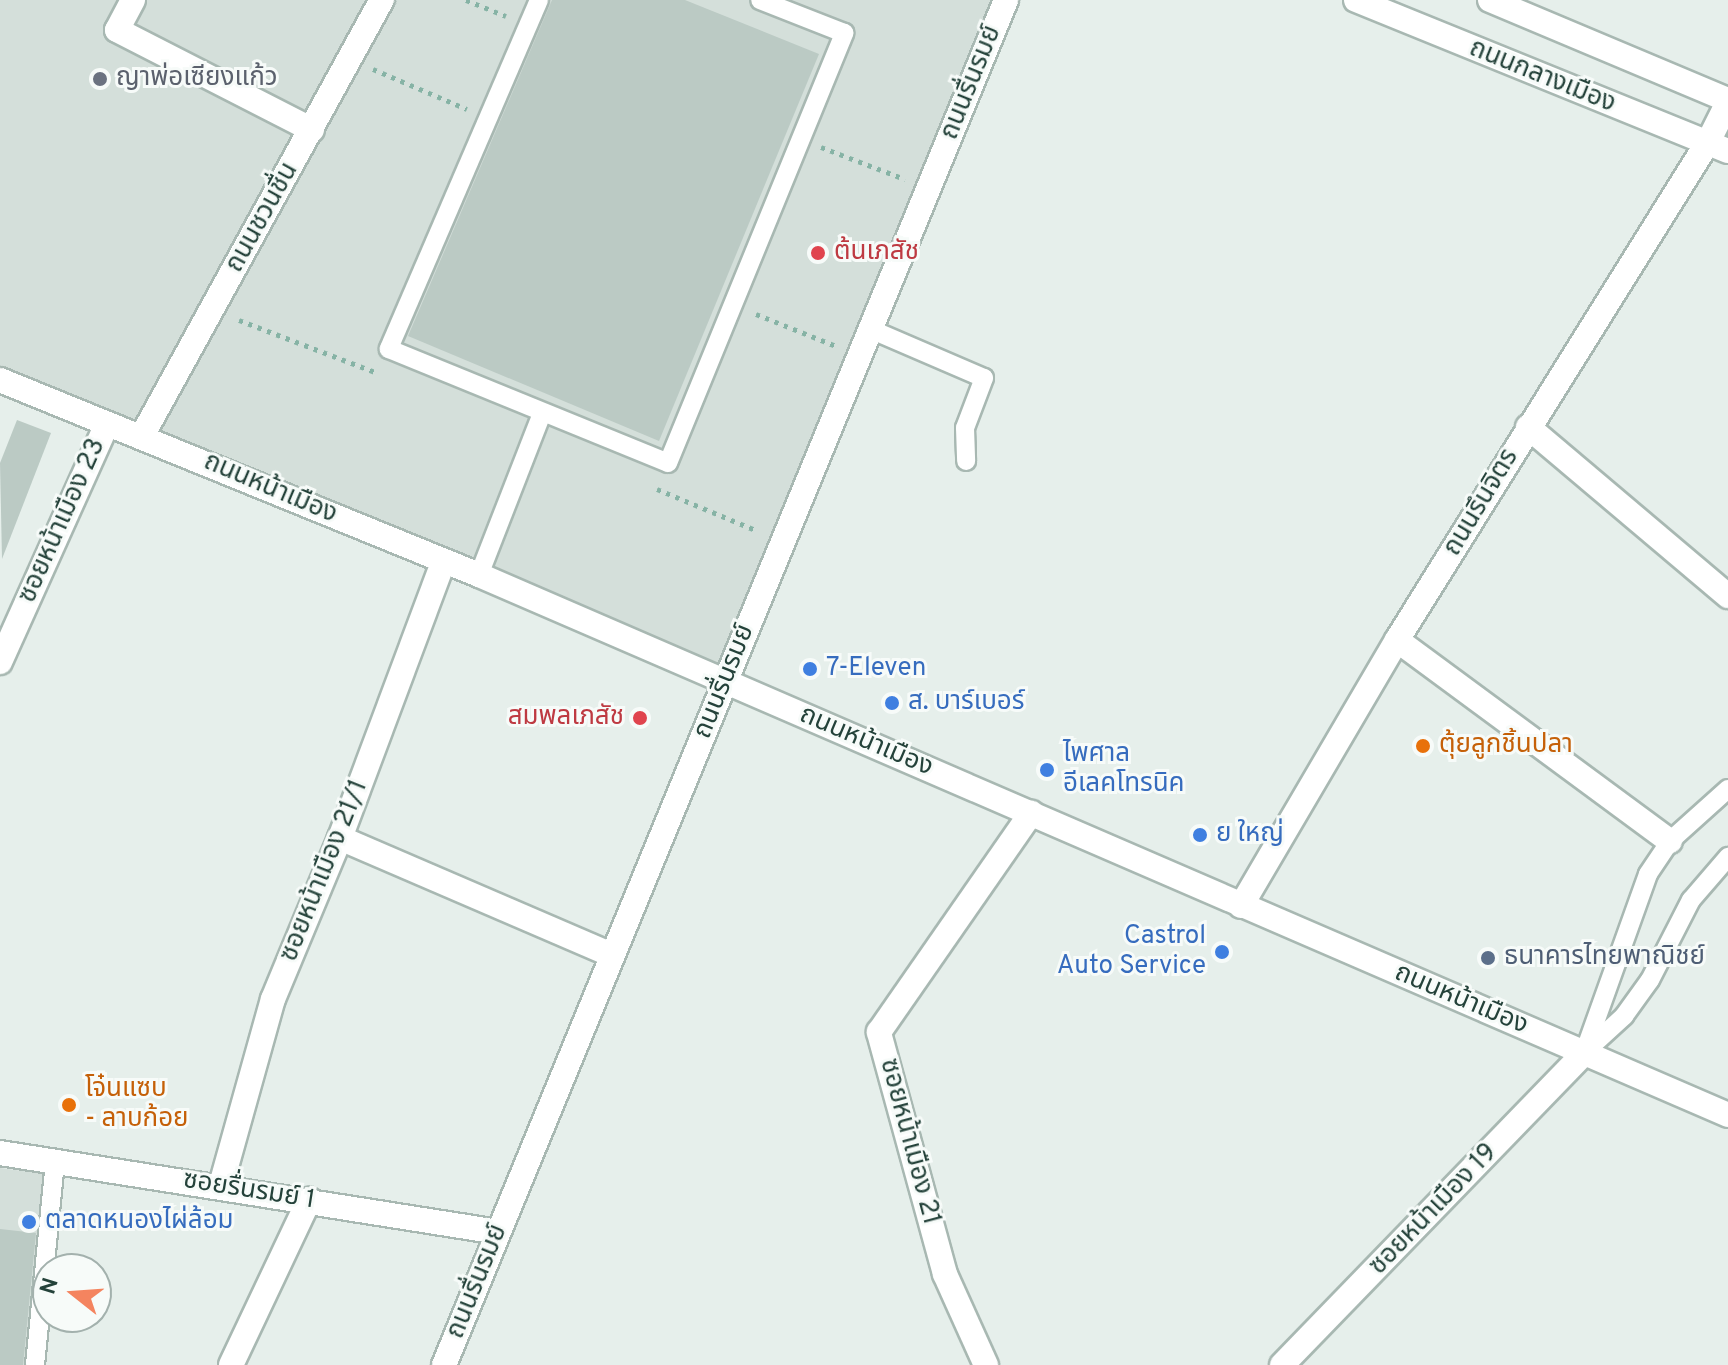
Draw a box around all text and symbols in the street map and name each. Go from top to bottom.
street label: ถนนรื่นรมย์ [935,21,1009,145]
street label: ถนนกลางเมือง [1464,34,1620,120]
place label: ญาพ่อเซียงแก้ว [116,63,278,95]
marker: ญาพ่อเซียงแก้ว [91,70,109,88]
street label: ถนนชวนชื่น [220,158,306,278]
place label: ต้นเภสัช [834,237,919,269]
marker: ต้นเภสัช [809,244,827,262]
street label: ซอยหน้าเมือง 23 [13,434,113,608]
street label: ถนนรึนจิตร [1438,444,1526,562]
street label: ถนนหน้าเมือง [199,447,341,531]
street label: ถนนรื่นรมย์ [688,620,762,744]
place label: 7-Eleven [826,653,926,685]
marker: 7-Eleven [801,660,819,678]
place label: ส. บาร์เบอร์ [908,687,1024,719]
marker: ส. บาร์เบอร์ [883,694,901,712]
street label: ถนนหน้าเมือง [795,700,937,784]
place label: สมพลเภสัช [508,702,624,734]
marker: สมพลเภสัช [631,709,649,727]
place label: ตุ้ยลูกชิ้นปลา [1439,730,1573,762]
marker: ตุ้ยลูกชิ้นปลา [1414,737,1432,755]
place label: ไพศาล อีเลคโทรนิค [1063,739,1185,800]
marker: ไพศาล อีเลคโทรนิค [1038,761,1056,779]
street label: ซอยหน้าเมือง 21/1 [274,776,376,966]
place label: ย ใหญ่ [1216,819,1284,851]
marker: ย ใหญ่ [1191,826,1209,844]
place label: Castrol Auto Service [1057,921,1206,982]
place label: ธนาคารไทยพาณิชย์ [1504,942,1705,974]
marker: Castrol Auto Service [1213,943,1231,961]
marker: ธนาคารไทยพาณิชย์ [1479,949,1497,967]
street label: ถนนหน้าเมือง [1390,958,1532,1042]
street label: ซอยหน้าเมือง 21 [872,1055,946,1229]
place label: โจ๋นแซบ - ลาบก้อย [85,1074,189,1136]
marker: โจ๋นแซบ - ลาบก้อย [60,1096,78,1114]
street label: ซอยหน้าเมือง 19 [1364,1138,1504,1282]
street label: ซอยรื่นรมย์ 1 [181,1165,317,1217]
place label: ตลาดหนองไผ่ล้อม [45,1206,234,1238]
marker: ตลาดหนองไผ่ล้อม [20,1213,38,1231]
street label: ถนนรื่นรมย์ [441,1220,515,1344]
north arrow [32,1253,112,1333]
text: N [35,1275,66,1298]

